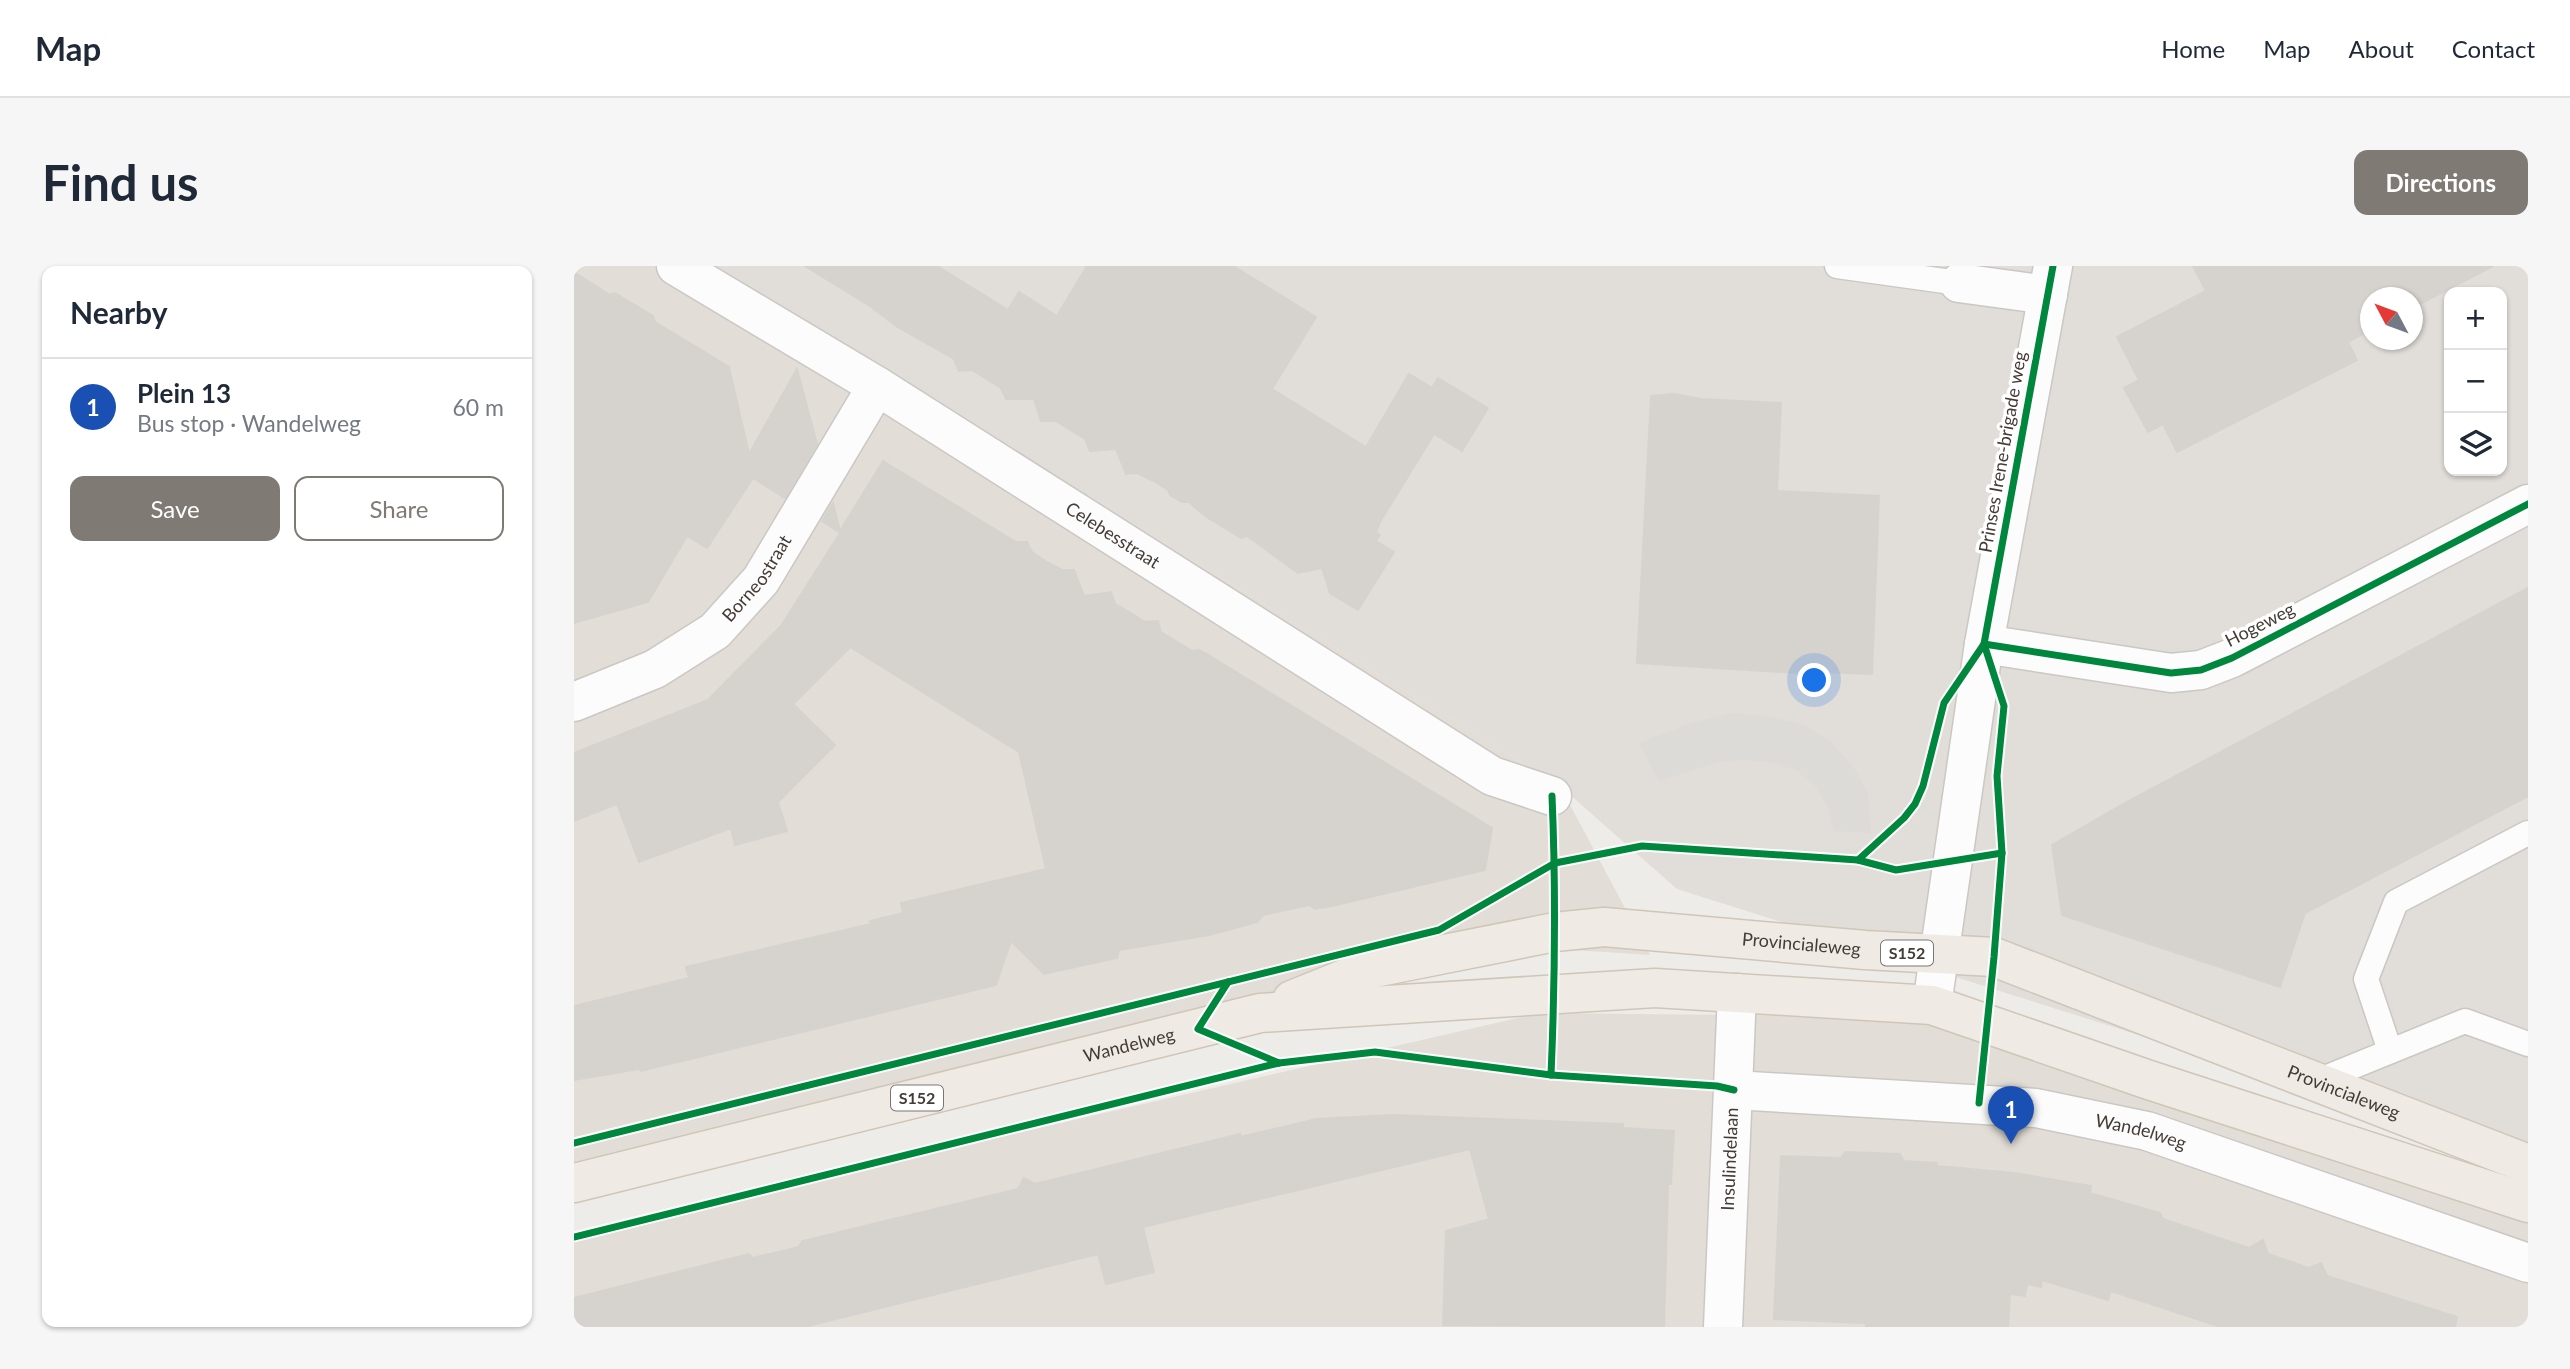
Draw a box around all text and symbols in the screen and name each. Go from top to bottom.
text: Map [35,28,101,68]
text: Home [2161,34,2225,63]
text: Map [2263,34,2311,63]
text: About [2349,34,2414,63]
text: Contact [2452,34,2535,63]
button: Directions [2354,150,2528,215]
text: Find us [42,153,199,211]
north arrow [2360,287,2423,350]
map controls [2444,287,2507,476]
button: + [2444,287,2507,350]
text: Nearby [70,294,168,330]
street label: Prinses Irene-brigade weg [1973,349,2031,554]
button: − [2444,350,2507,413]
text: Plein 13 [137,377,231,409]
text: 1 [86,393,100,421]
text: 60 m [453,393,504,421]
text: Bus stop · Wandelweg [137,409,361,437]
button: layers [2444,413,2507,476]
button: Save [70,476,280,541]
button: Share [294,476,504,541]
street label: Celebesstraat [1062,496,1165,573]
street label: Borneostraat [717,530,796,626]
street label: Hogeweg [2221,597,2298,651]
your location [1797,663,1831,697]
street label: Provincialeweg [1741,927,1862,960]
road number: S152 [1881,940,1933,966]
street label: Wandelweg [1081,1023,1177,1066]
street label: Provincialeweg [2284,1060,2403,1123]
road number: S152 [891,1086,943,1111]
pin: 1 [1988,1086,2034,1144]
street label: Insulindelaan [1716,1107,1742,1211]
street label: Wandelweg [2093,1109,2189,1154]

